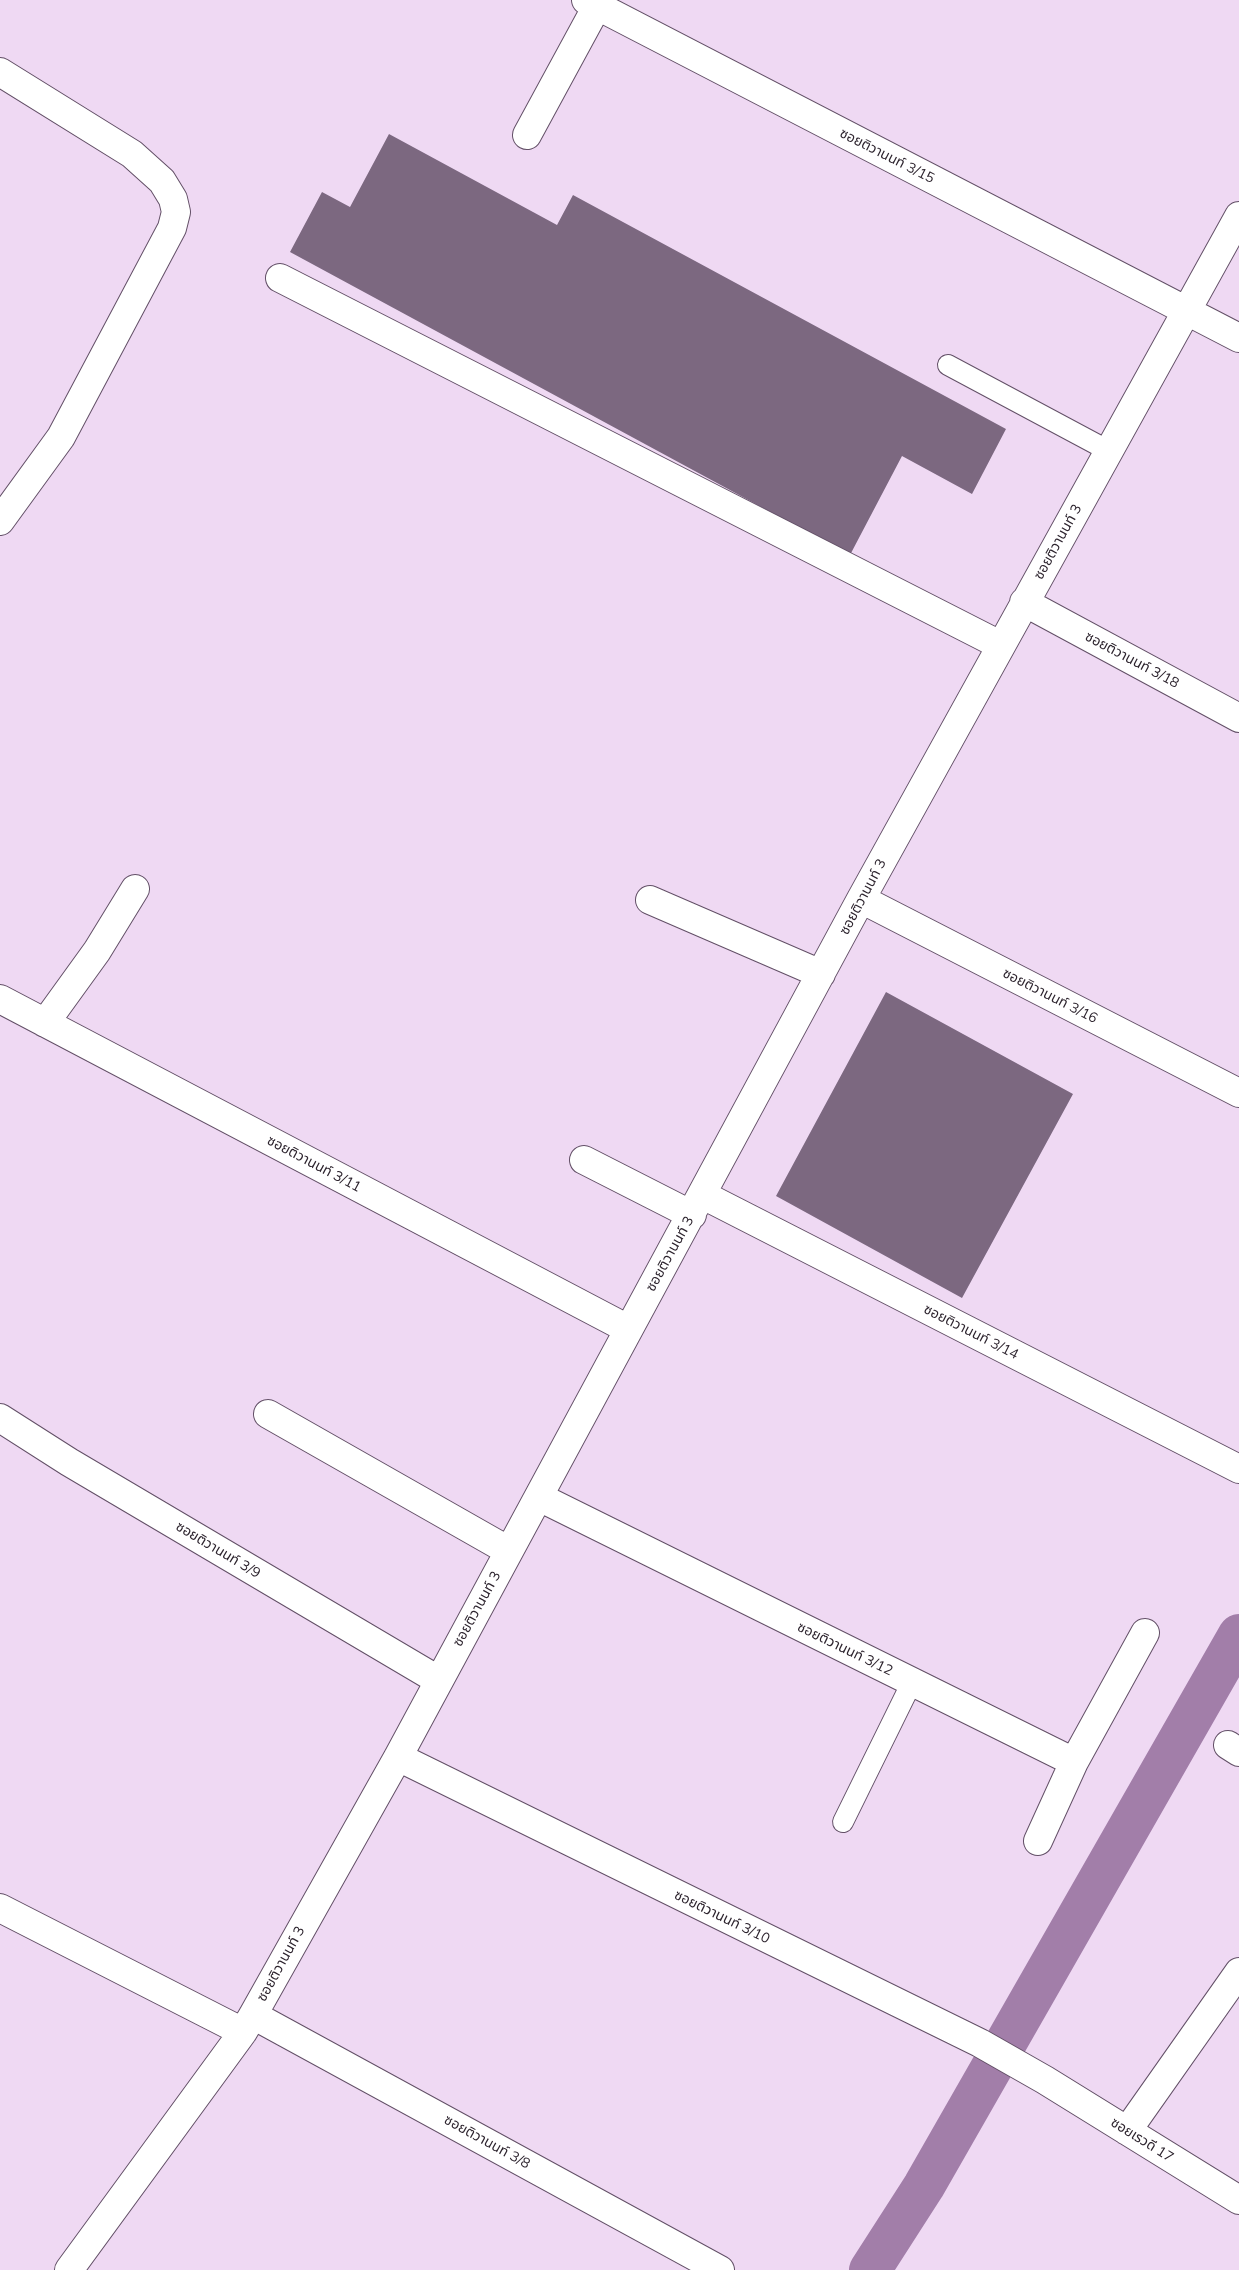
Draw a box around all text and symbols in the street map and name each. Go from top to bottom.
street label: ซอยติวานนท์ 3/15 [837,125,937,187]
street label: ซอยติวานนท์ 3 [1030,501,1086,583]
street label: ซอยติวานนท์ 3/18 [1082,628,1182,692]
street label: ซอยติวานนท์ 3 [836,856,890,938]
street label: ซอยติวานนท์ 3/16 [1000,965,1100,1027]
street label: ซอยติวานนท์ 3/11 [264,1132,364,1196]
street label: ซอยติวานนท์ 3 [642,1213,698,1295]
street label: ซอยติวานนท์ 3/14 [921,1301,1021,1363]
street label: ซอยติวานนท์ 3/9 [173,1518,263,1582]
street label: ซอยติวานนท์ 3 [449,1568,505,1650]
street label: ซอยติวานนท์ 3/12 [795,1619,895,1679]
street label: ซอยติวานนท์ 3/10 [672,1887,772,1947]
street label: ซอยติวานนท์ 3 [253,1923,309,2005]
street label: ซอยติวานนท์ 3/8 [441,2111,533,2173]
street label: ซอยเรวดี 17 [1107,2114,1177,2166]

